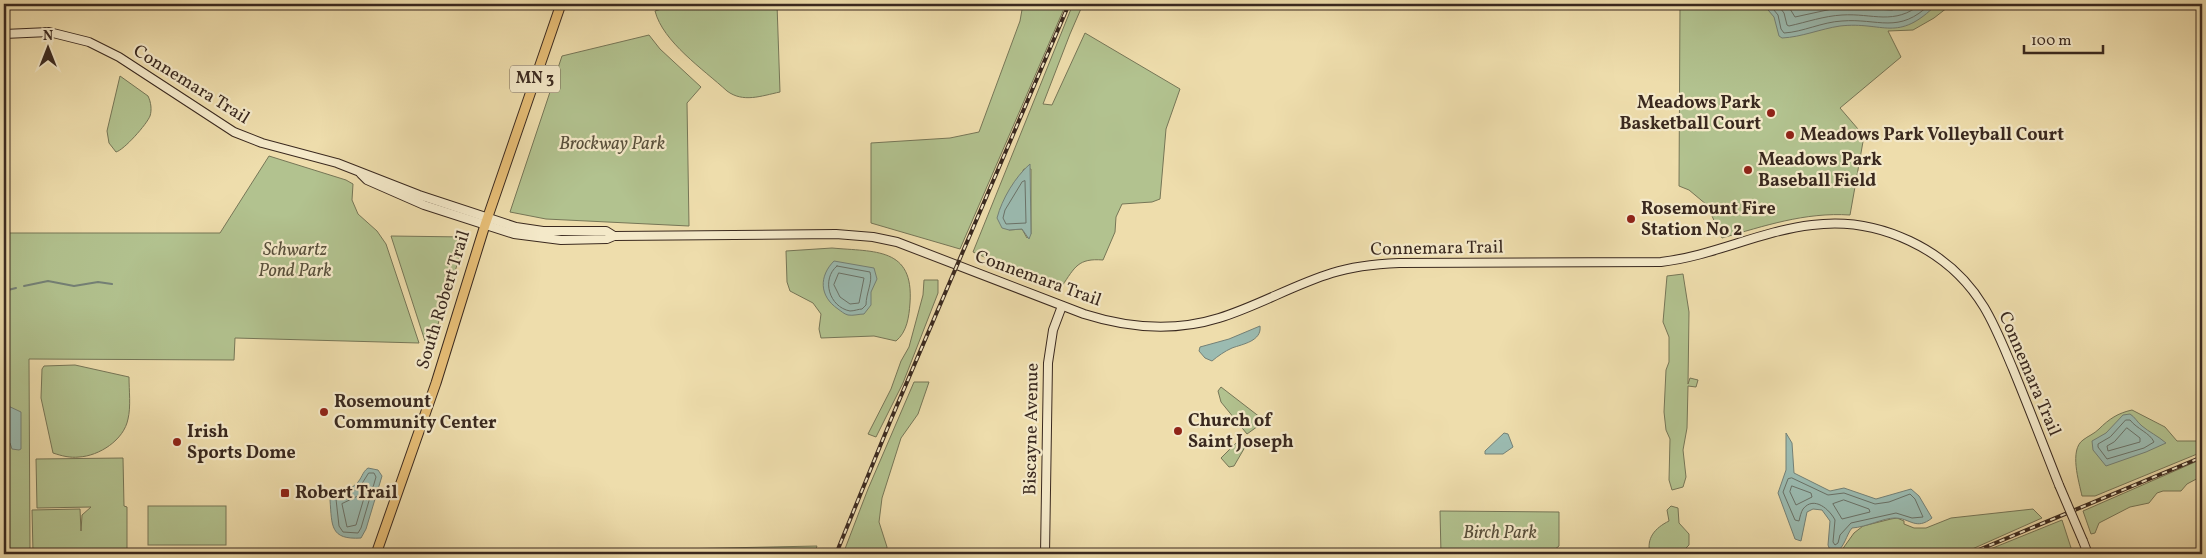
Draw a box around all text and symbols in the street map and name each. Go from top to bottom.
north arrow [22,22,72,72]
scale bar [2024,22,2102,54]
text: N [43,27,53,46]
text: 100 m [2031,31,2071,52]
street label: Connemara Trail [128,39,254,131]
road number: MN 3 [510,66,560,92]
place label: Meadows Park Basketball Court [1620,91,1761,137]
marker: Meadows Park Basketball Court [1765,107,1777,119]
place label: Meadows Park Volleyball Court [1800,123,2064,148]
marker: Meadows Park Volleyball Court [1784,129,1796,141]
park label: Brockway Park [559,132,665,157]
place label: Meadows Park Baseball Field [1758,148,1882,194]
marker: Meadows Park Baseball Field [1742,164,1754,176]
place label: Rosemount Fire Station No 2 [1641,197,1776,243]
marker: Rosemount Fire Station No 2 [1625,213,1637,225]
street label: South Robert Trail [411,227,477,373]
street label: Connemara Trail [1370,235,1504,263]
park label: Schwartz Pond Park [258,238,332,284]
street label: Connemara Trail [971,245,1105,313]
street label: Connemara Trail [1992,308,2066,440]
street label: Biscayne Avenue [1018,363,1046,495]
place label: Rosemount Community Center [334,390,497,436]
marker: Rosemount Community Center [318,406,330,418]
place label: Church of Saint Joseph [1188,409,1294,455]
place label: Irish Sports Dome [187,420,296,466]
marker: Church of Saint Joseph [1172,425,1184,437]
marker: Irish Sports Dome [171,436,183,448]
place label: Robert Trail [295,481,398,506]
marker: Robert Trail [279,487,291,499]
park label: Birch Park [1463,521,1537,546]

